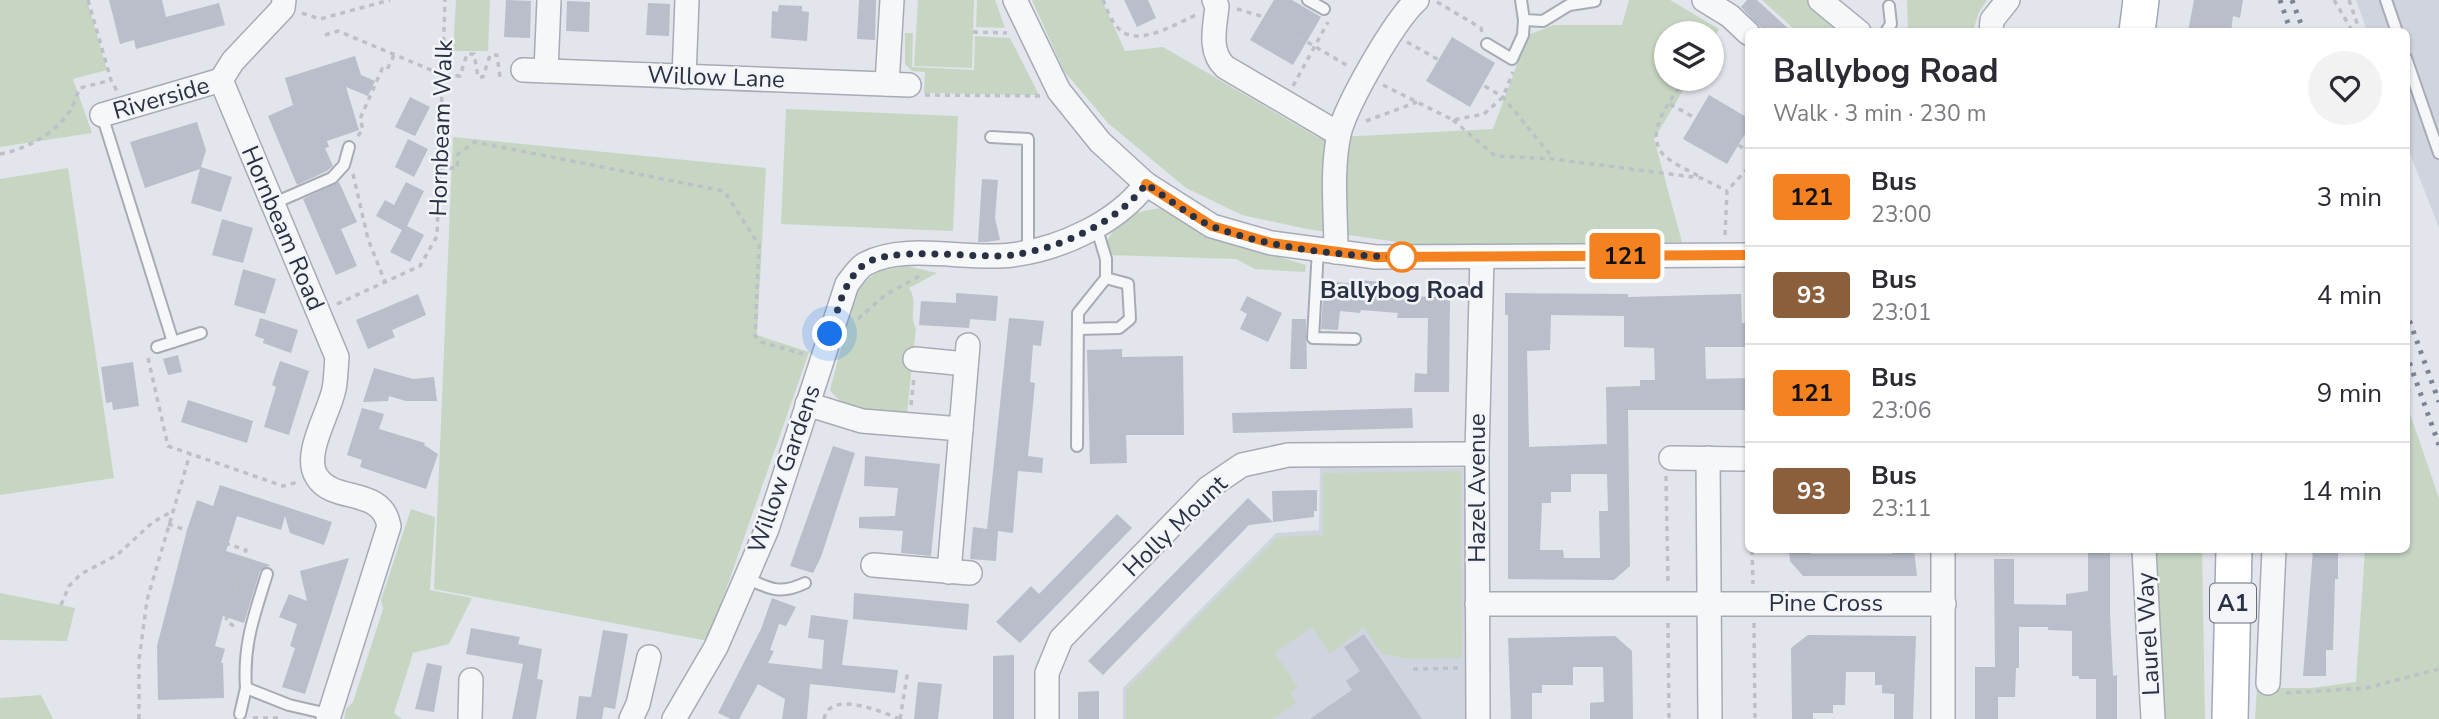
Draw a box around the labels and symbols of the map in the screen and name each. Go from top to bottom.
street label: Hornbeam Walk [422,38,460,217]
street label: Willow Lane [647,59,785,95]
street label: Riverside [109,69,213,127]
street label: Hornbeam Road [234,141,332,315]
line badge: 121 [1585,233,1665,279]
marker: Ballybog Road [1387,242,1417,272]
place label: Ballybog Road [1320,274,1484,306]
your location [812,316,847,351]
street label: Willow Gardens [740,381,828,557]
street label: Hazel Avenue [1461,413,1493,563]
street label: Holly Mount [1116,468,1235,584]
street label: Laurel Way [2129,571,2167,697]
road number: A1 [2210,583,2256,622]
street label: Pine Cross [1769,587,1883,619]

